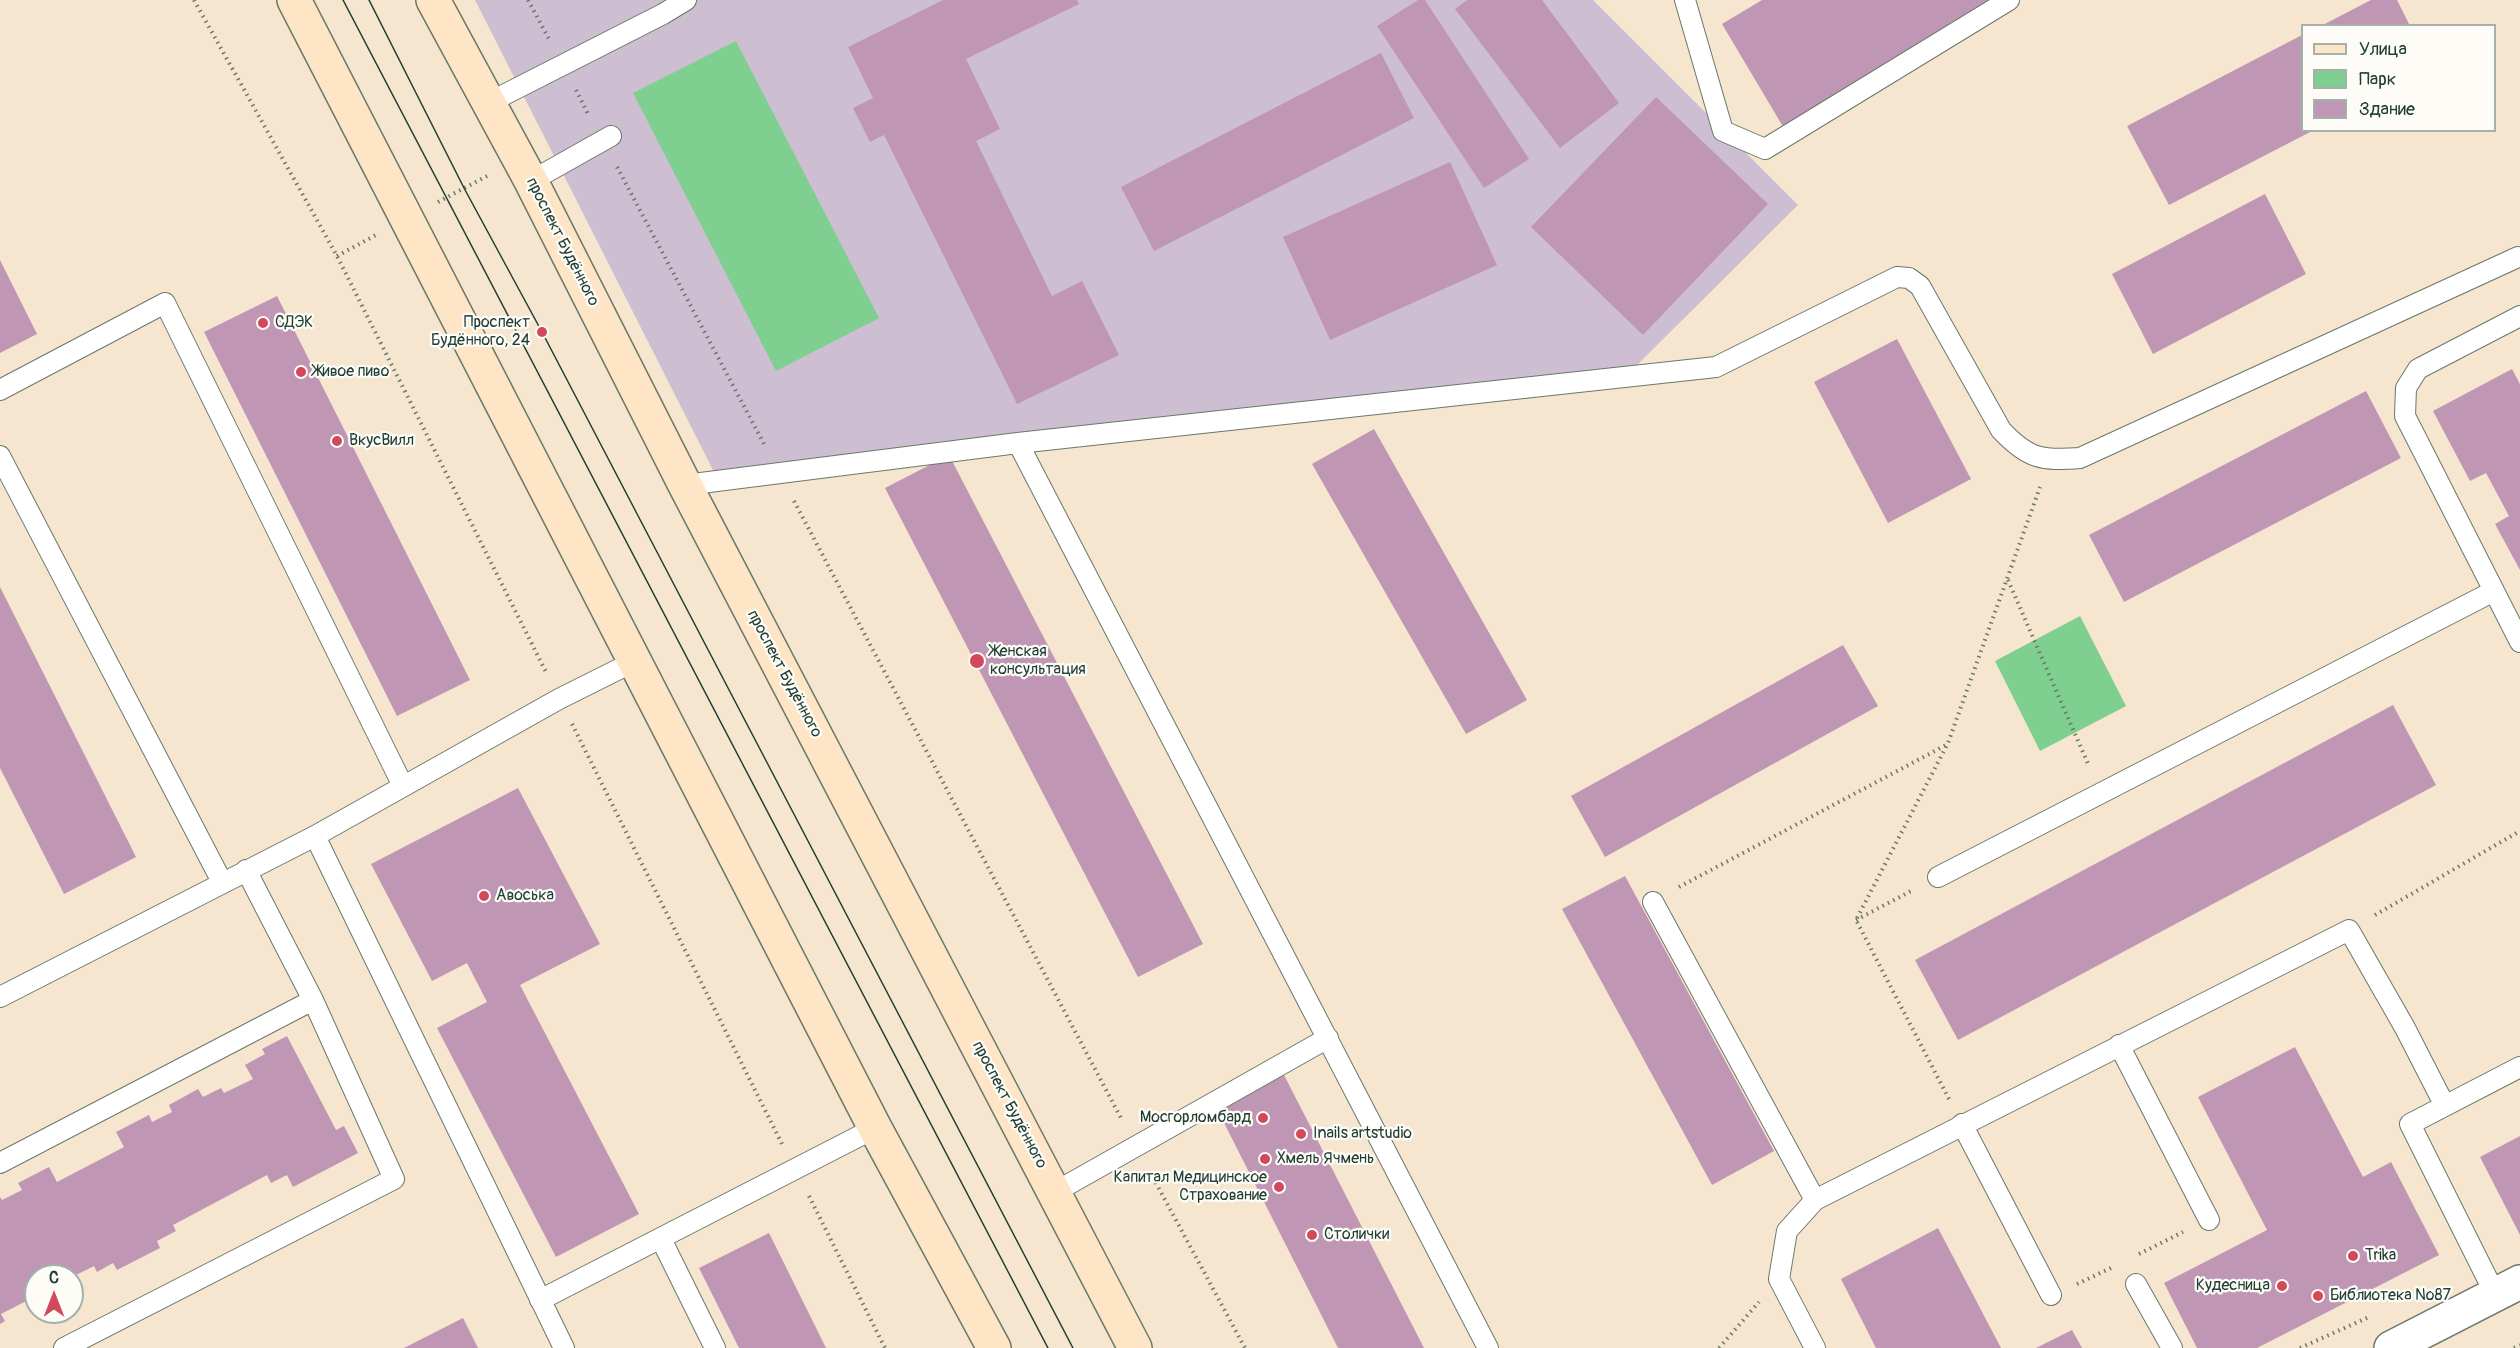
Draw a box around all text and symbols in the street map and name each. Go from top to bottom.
legend [2301,24,2496,132]
text: Улица [2359,38,2407,61]
text: Парк [2359,68,2396,91]
text: Здание [2359,98,2415,121]
street label: проспект Будённого [521,175,603,309]
place label: СДЭК [275,313,313,333]
place label: Проспект Будённого, 24 [431,313,530,351]
marker: СДЭК [256,316,270,330]
marker: Проспект Будённого, 24 [535,325,549,339]
place label: Живое пиво [313,362,389,382]
marker: Живое пиво [294,365,308,379]
place label: ВкусВилл [349,431,414,451]
marker: ВкусВилл [330,434,344,448]
street label: проспект Будённого [742,607,826,741]
place label: Женская консультация [990,642,1086,680]
marker: Женская консультация [968,652,986,670]
place label: Авоська [496,886,554,906]
marker: Авоська [477,889,491,903]
street label: проспект Будённого [967,1038,1051,1172]
place label: Мосгорломбард [1140,1108,1251,1128]
marker: Мосгорломбард [1256,1111,1270,1125]
place label: Inails artstudio [1313,1124,1412,1144]
marker: Inails artstudio [1294,1127,1308,1141]
place label: Хмель Ячмень [1277,1149,1374,1169]
marker: Хмель Ячмень [1258,1152,1272,1166]
place label: Капитал Медицинское Страхование [1114,1168,1267,1206]
marker: Капитал Медицинское Страхование [1272,1180,1286,1194]
place label: Столички [1324,1225,1389,1245]
marker: Столички [1305,1228,1319,1242]
place label: Trika [2365,1246,2396,1266]
marker: Trika [2346,1249,2360,1263]
north arrow [24,1264,84,1324]
text: С [49,1268,59,1288]
place label: Кудесница [2196,1276,2270,1296]
marker: Кудесница [2275,1279,2289,1293]
place label: Библиотека №87 [2330,1286,2451,1306]
marker: Библиотека №87 [2311,1289,2325,1303]

